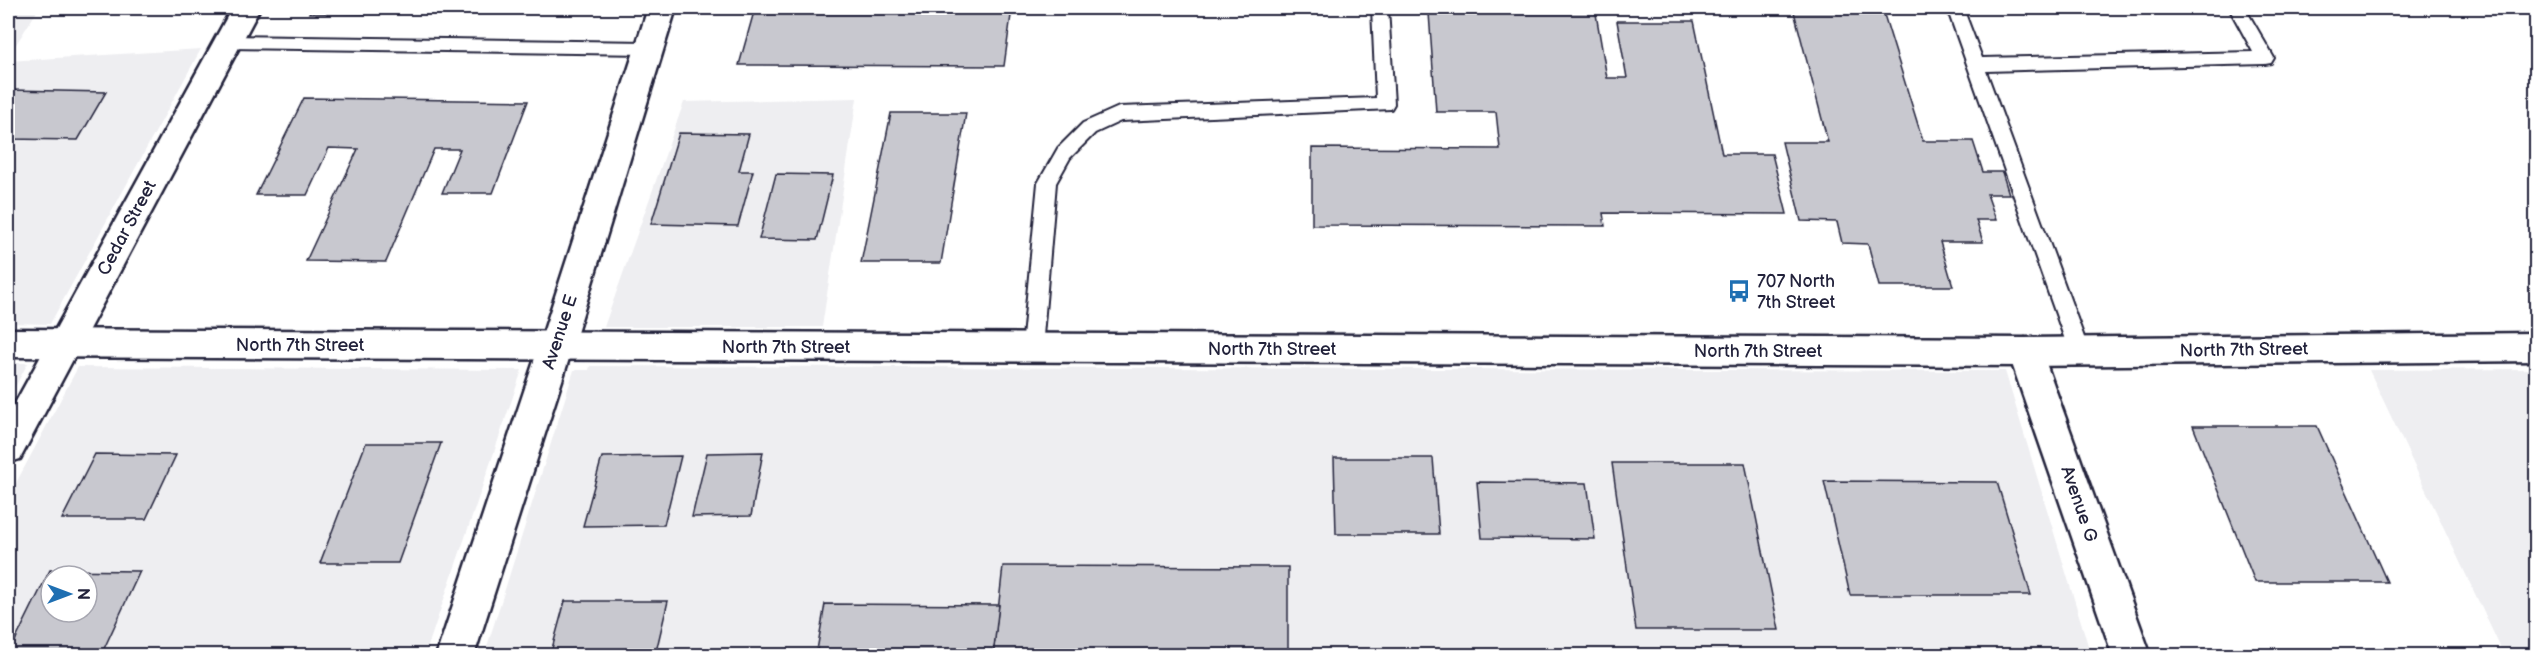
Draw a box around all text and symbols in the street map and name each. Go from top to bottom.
street label: Cedar Street [93,177,161,279]
place label: 707 North 7th Street [1757,271,1836,313]
bus stop icon: 707 North 7th Street [1726,278,1752,304]
street label: Avenue E [538,292,582,372]
street label: North 7th Street [236,335,365,356]
street label: North 7th Street [722,337,851,358]
street label: North 7th Street [2180,338,2309,362]
street label: North 7th Street [1208,339,1337,360]
street label: North 7th Street [1694,341,1823,362]
street label: Avenue G [2056,463,2102,545]
north arrow [39,564,99,624]
text: N [73,588,92,600]

